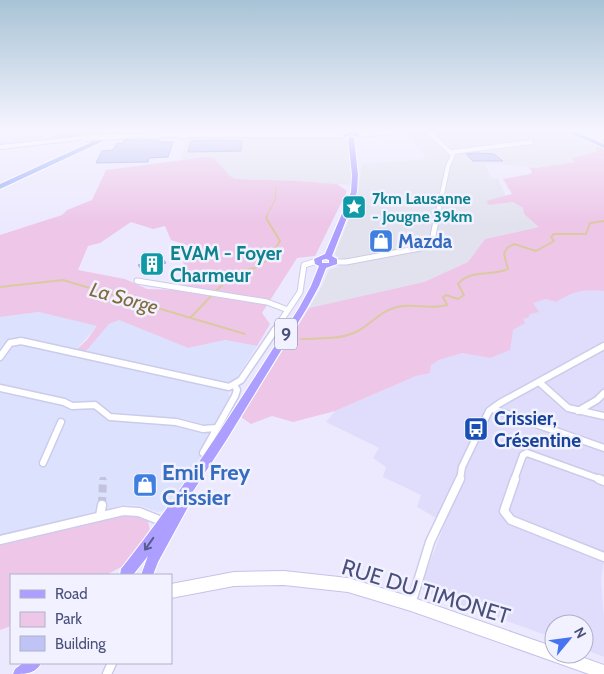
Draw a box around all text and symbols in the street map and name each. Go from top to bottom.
place label: 7km Lausanne - Jougne 39km [372,189,473,226]
place icon: 7km Lausanne - Jougne 39km [341,194,367,220]
shop icon: Mazda [368,228,394,254]
place label: Mazda [398,230,453,253]
place label: EVAM - Foyer Charmeur [170,242,283,287]
building icon: EVAM - Foyer Charmeur [139,251,165,277]
water label: La Sorge [87,277,161,319]
road number: 9 [275,318,297,349]
place label: Crissier, Crésentine [494,407,581,452]
bus stop icon: Crissier, Crésentine [463,416,489,442]
place label: Emil Frey Crissier [162,459,251,511]
shop icon: Emil Frey Crissier [132,472,158,498]
one-way arrow [144,537,154,551]
street label: RUE DU TIMONET [338,553,514,630]
legend [10,574,172,664]
text: Road [55,585,88,603]
text: Park [55,610,82,628]
north arrow [544,614,594,664]
text: N [570,624,591,641]
text: Building [55,635,106,653]

